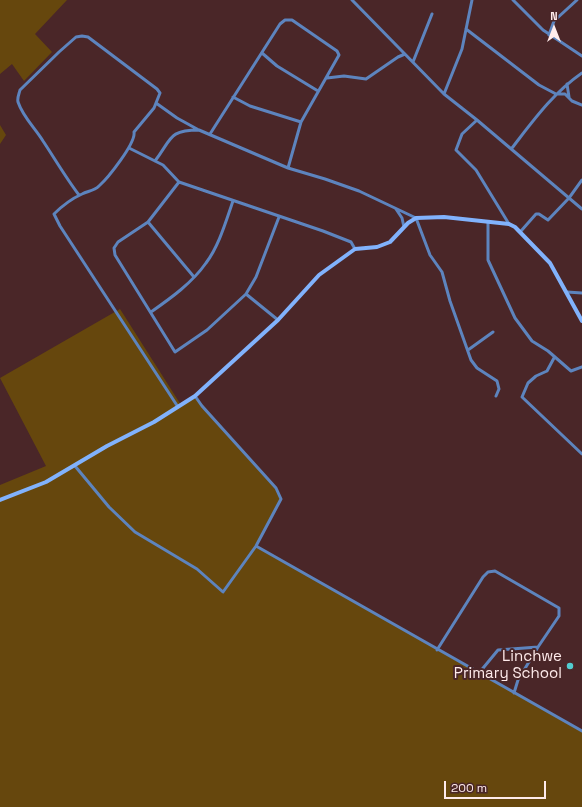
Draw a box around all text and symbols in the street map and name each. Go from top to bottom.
north arrow [534,8,574,48]
text: N [550,9,558,23]
place label: Linchwe Primary School [454,648,562,683]
marker: Linchwe Primary School [565,661,575,671]
scale bar [446,773,548,799]
text: 200 m [451,780,487,796]

